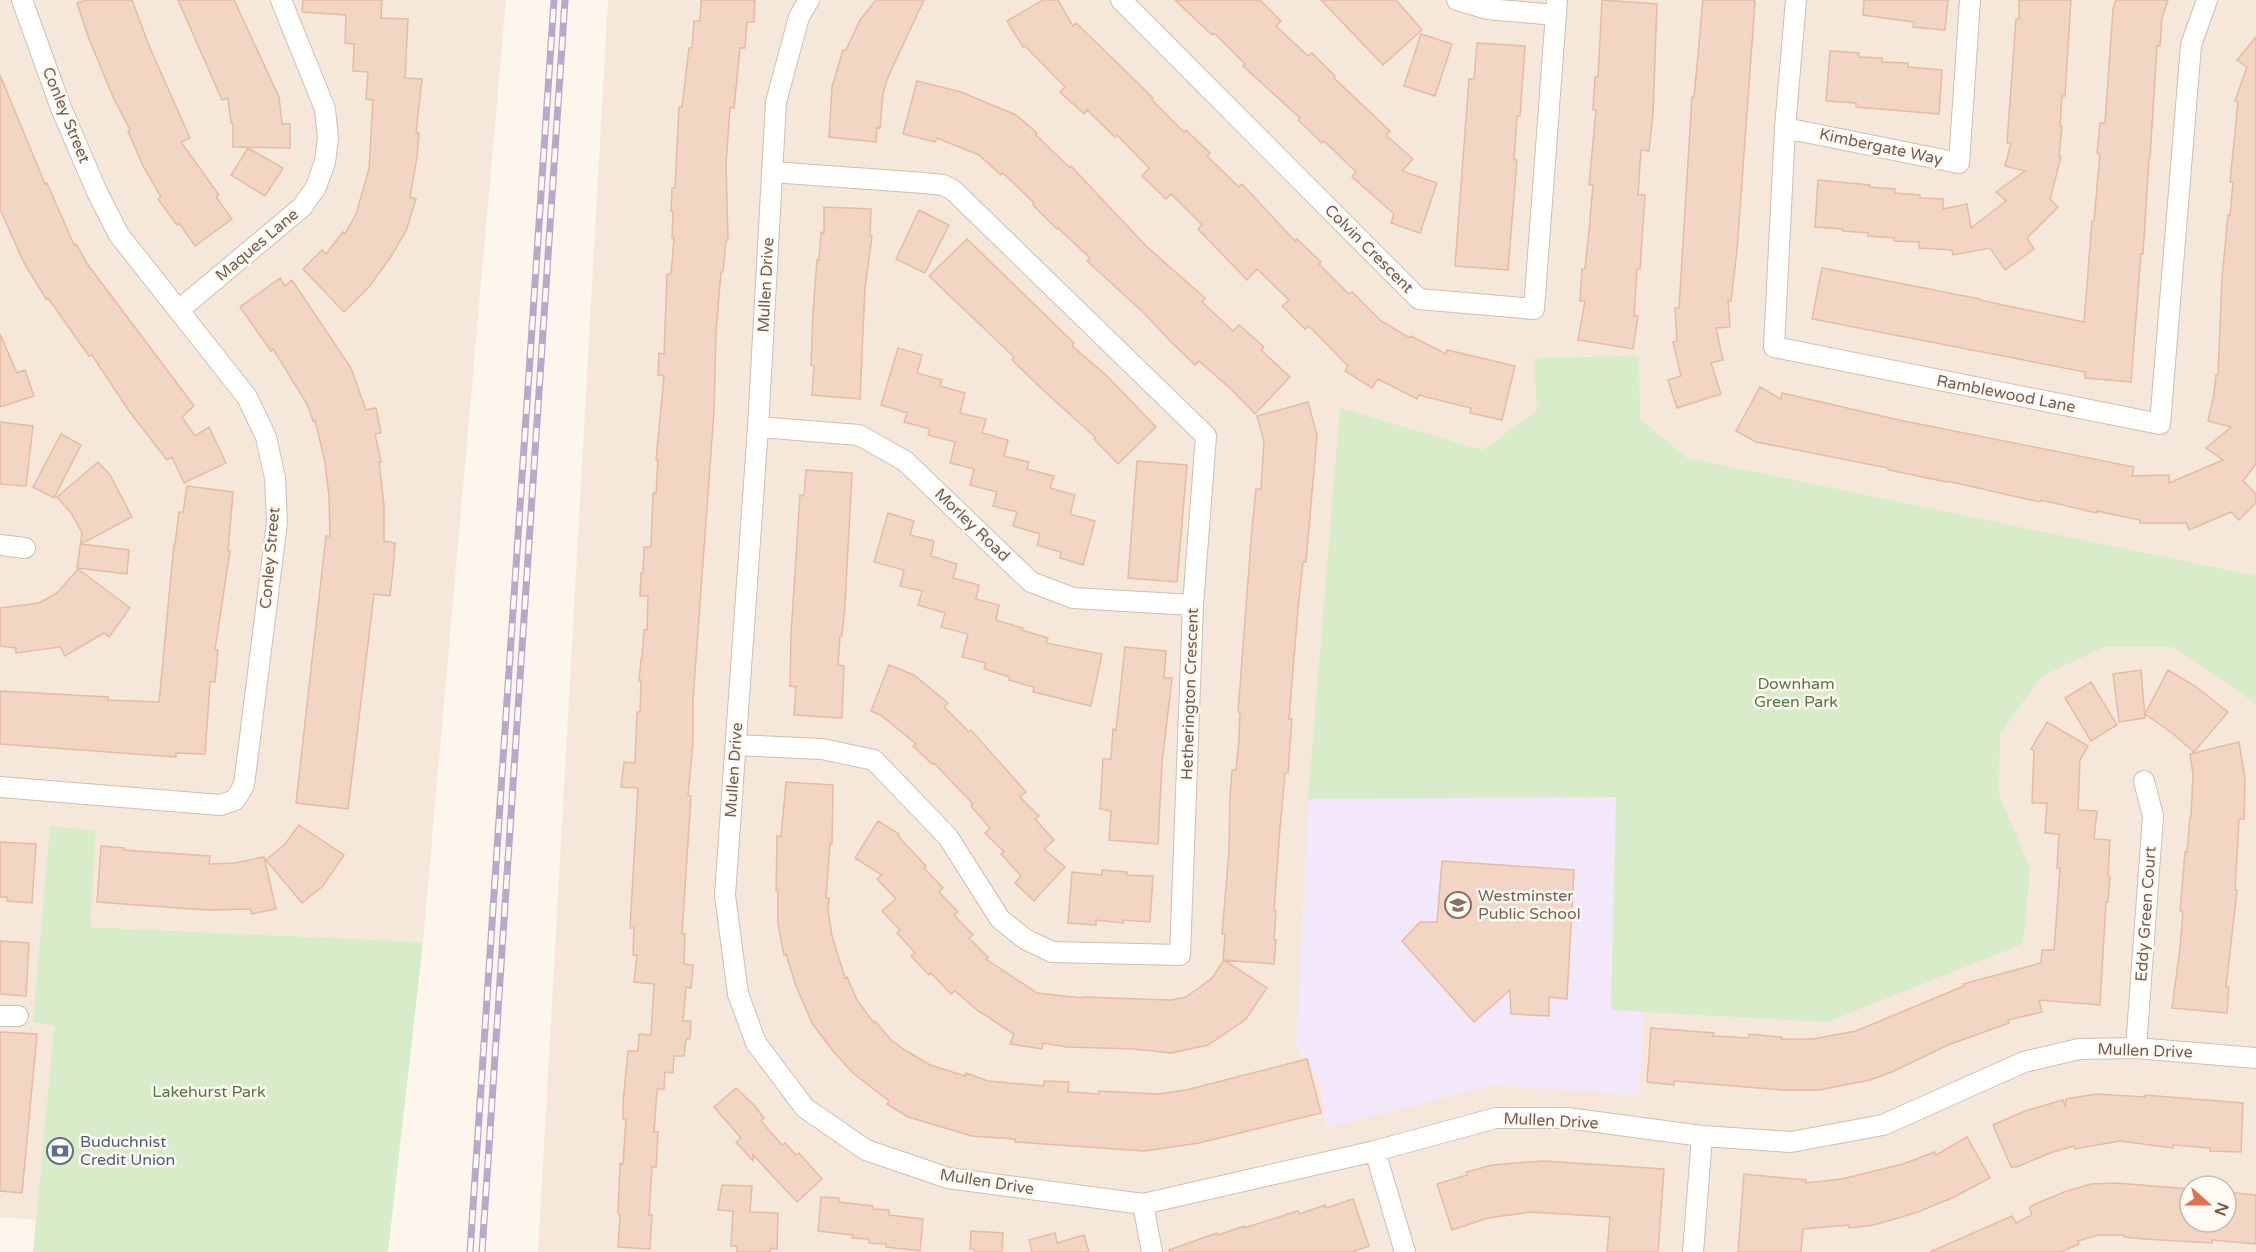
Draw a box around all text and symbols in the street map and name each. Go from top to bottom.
street label: Conley Street [38,64,94,166]
street label: Kimbergate Way [1818,124,1945,170]
street label: Colvin Crescent [1320,200,1418,298]
street label: Maques Lane [211,204,303,286]
street label: Mullen Drive [754,237,778,333]
street label: Ramblewood Lane [1935,371,2077,417]
street label: Morley Road [930,484,1014,566]
street label: Conley Street [256,506,284,610]
street label: Hetherington Crescent [1177,608,1203,780]
park label: Downham Green Park [1754,674,1838,712]
street label: Mullen Drive [721,722,747,818]
street label: Eddy Green Court [2131,846,2161,982]
place label: Westminster Public School [1478,886,1581,924]
school or university icon: Westminster Public School [1443,890,1473,920]
street label: Mullen Drive [2097,1039,2193,1063]
park label: Lakehurst Park [152,1082,266,1102]
street label: Mullen Drive [1503,1109,1599,1133]
place label: Buduchnist Credit Union [80,1132,175,1170]
bank icon: Buduchnist Credit Union [45,1136,75,1166]
street label: Mullen Drive [938,1165,1036,1199]
north arrow [2178,1174,2238,1234]
text: N [2209,1199,2233,1219]

